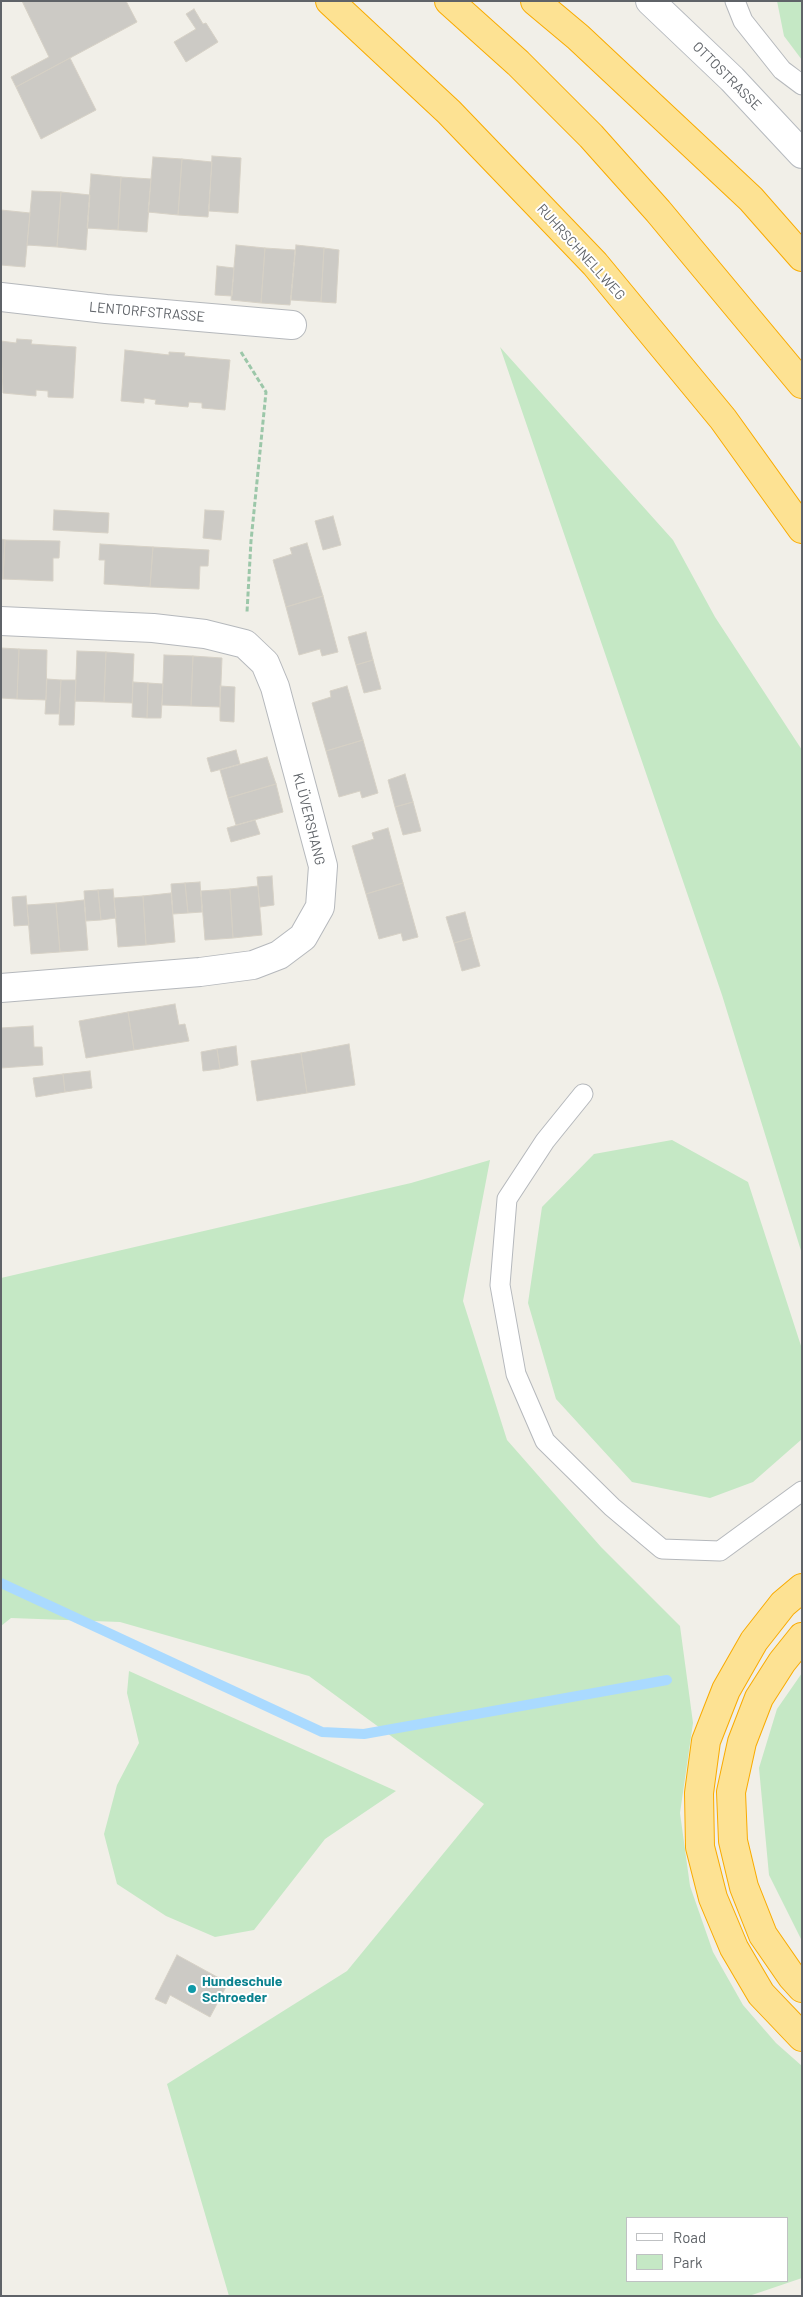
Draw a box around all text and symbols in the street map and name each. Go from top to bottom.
street label: OTTOSTRASSE [689,38,765,114]
street label: RUHRSCHNELLWEG [533,200,629,304]
street label: LENTORFSTRASSE [88,299,206,325]
street label: KLÜVERSHANG [289,771,329,867]
place label: Hundeschule Schroeder [202,1973,282,2005]
marker: Hundeschule Schroeder [186,1983,198,1995]
legend [626,2217,788,2282]
text: Road [673,2228,706,2246]
text: Park [673,2253,702,2271]

